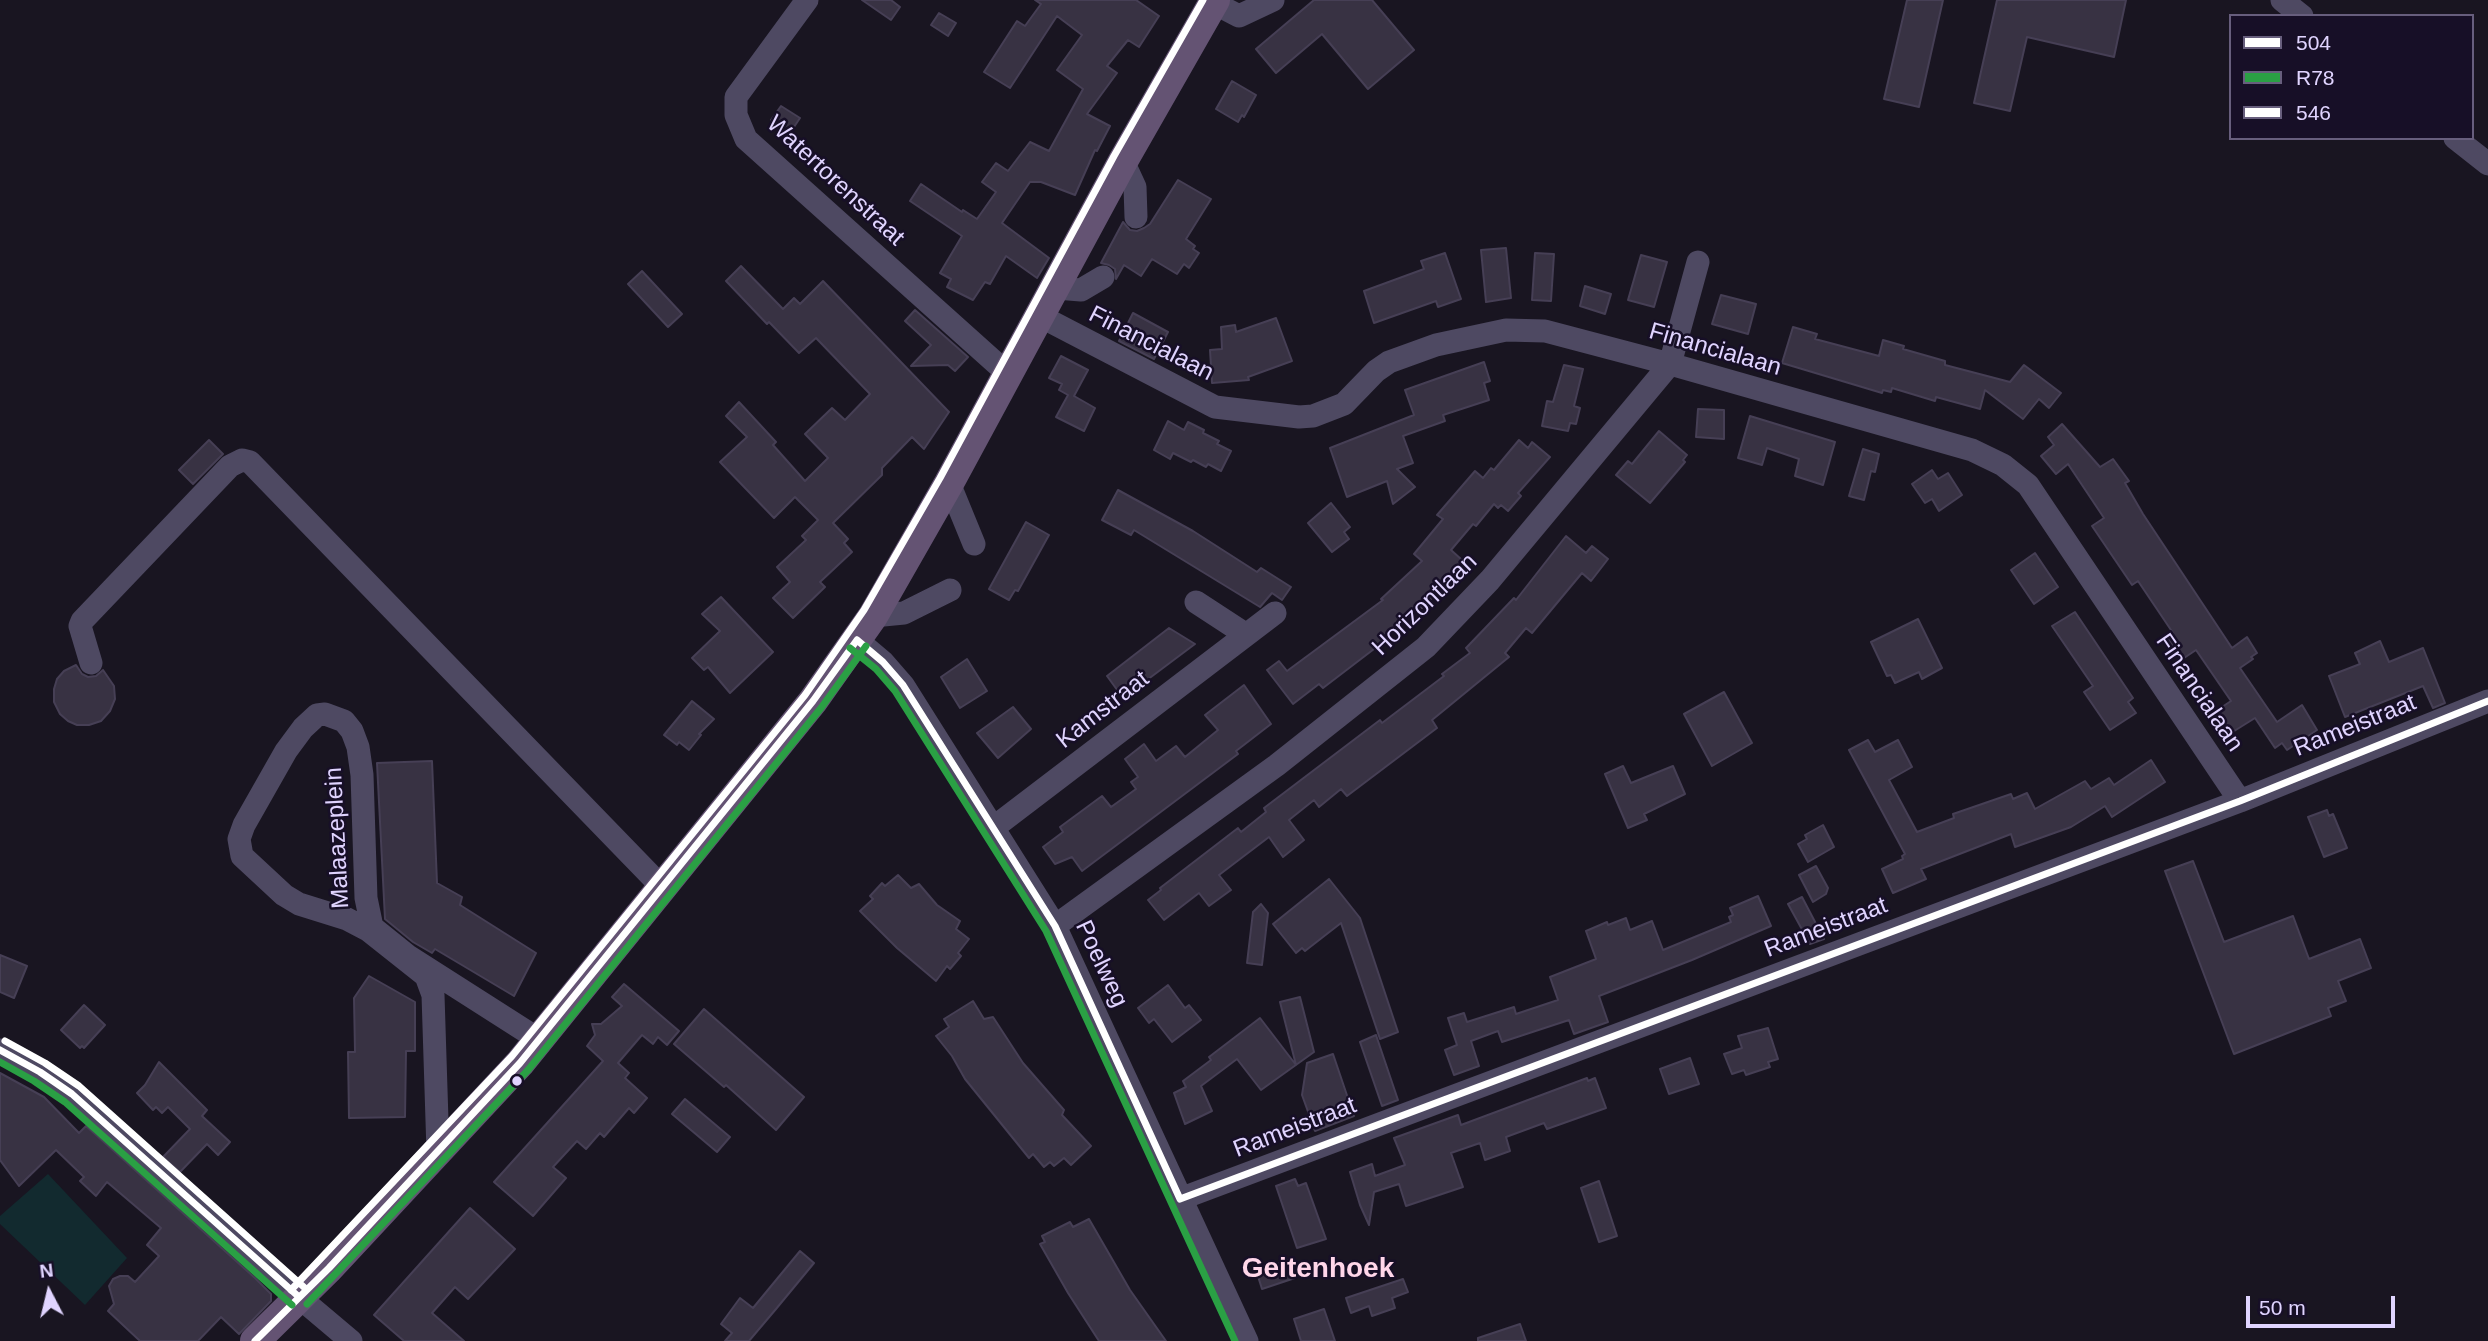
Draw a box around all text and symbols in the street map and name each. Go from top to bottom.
legend [2229,14,2474,140]
text: 504 [2296,31,2331,54]
text: R78 [2296,66,2335,89]
text: 546 [2296,101,2331,124]
street label: Watertorenstraat [760,110,910,252]
street label: Financialaan [1084,300,1218,388]
street label: Financialaan [1646,317,1784,383]
street label: Horizontlaan [1367,548,1483,662]
street label: Financialaan [2149,629,2249,757]
street label: Kamstraat [1051,665,1155,755]
street label: Rameistraat [2290,688,2420,764]
street label: Malaazeplein [320,767,356,909]
street label: Rameistraat [1760,891,1892,965]
street label: Poelweg [1068,916,1134,1012]
unlabelled marker [510,1074,524,1088]
street label: Rameistraat [1229,1091,1361,1165]
district label: Geitenhoek [1242,1252,1394,1286]
north arrow [14,1257,84,1327]
text: N [38,1259,54,1282]
scale bar [2250,1282,2399,1326]
text: 50 m [2259,1296,2306,1319]

